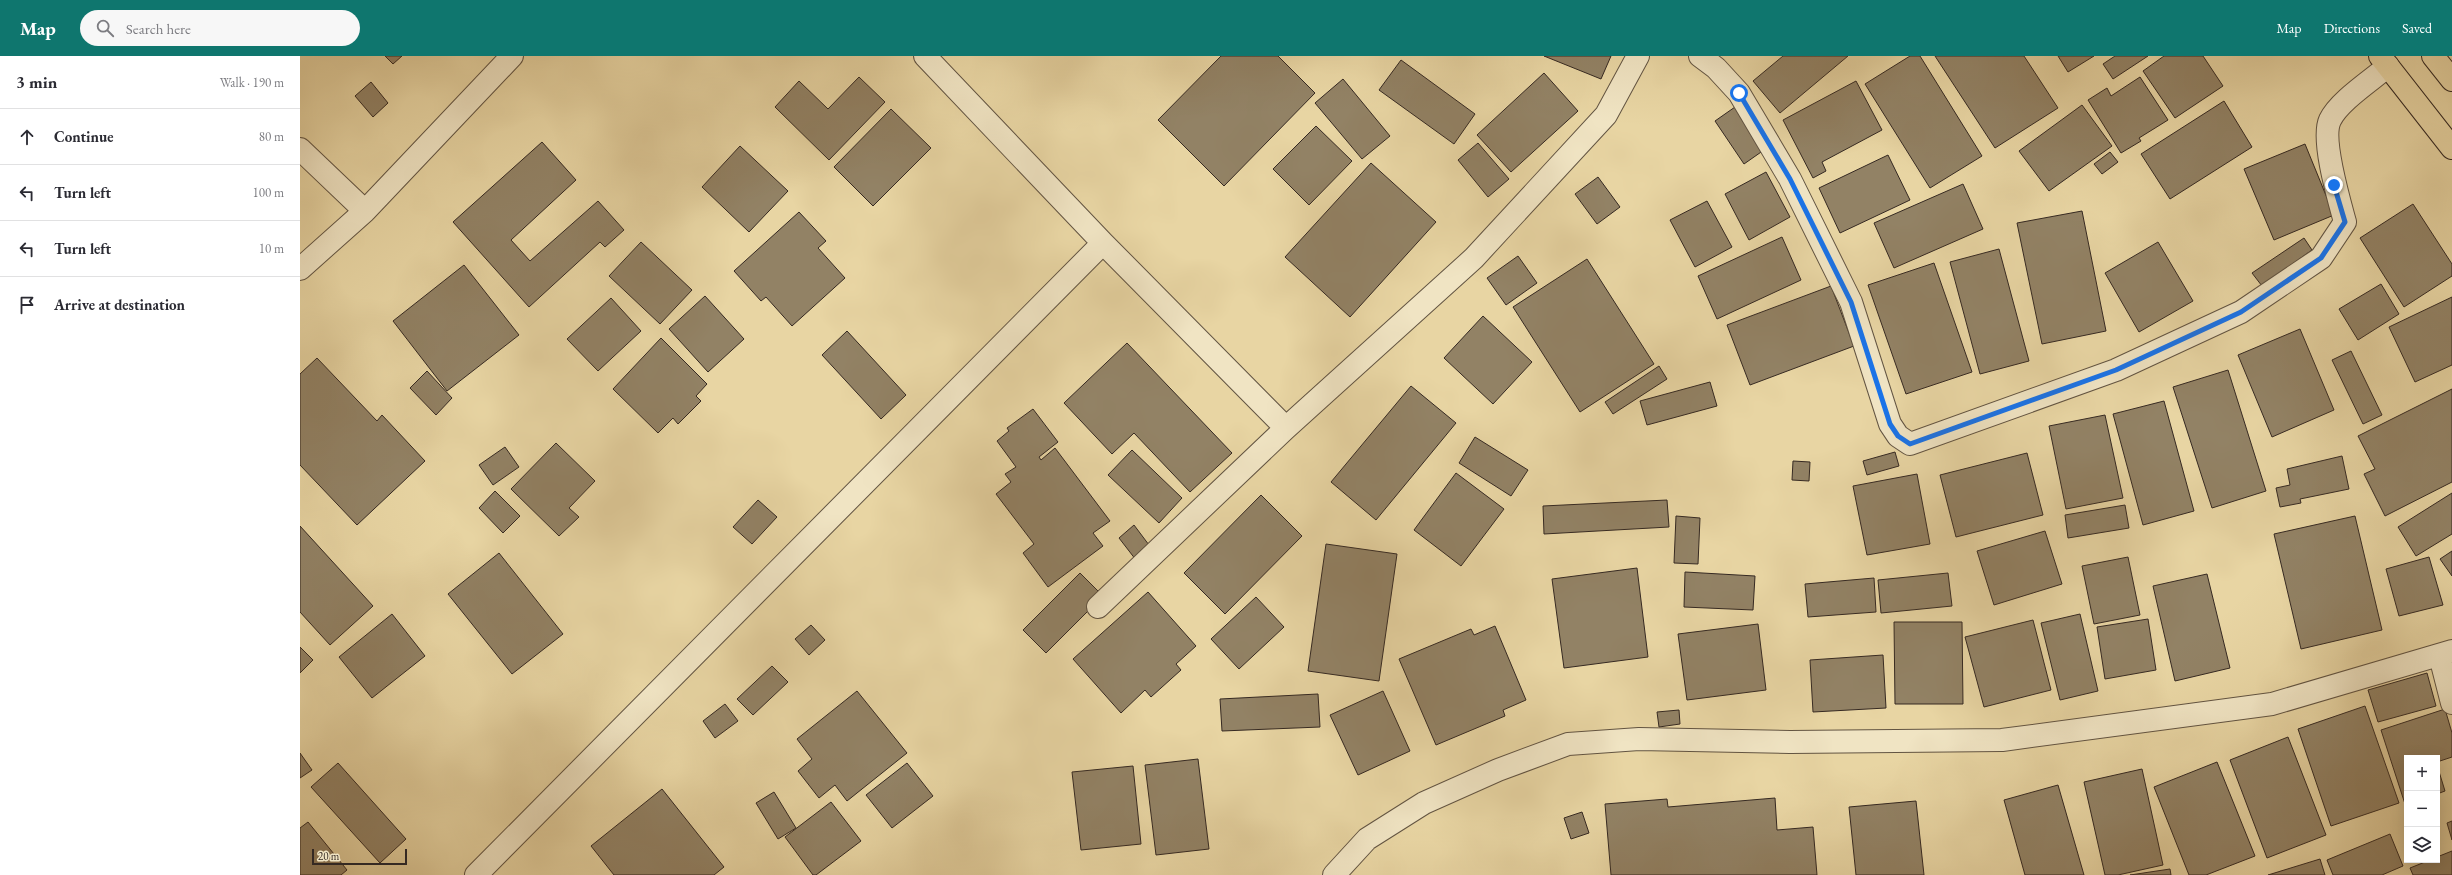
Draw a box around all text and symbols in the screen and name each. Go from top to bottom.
search box [80,10,360,46]
text: Map [20,16,56,41]
icon: search [94,17,116,39]
text: Search here [126,19,191,38]
text: Map [2276,19,2302,37]
text: Directions [2324,19,2380,37]
text: Saved [2402,19,2432,37]
text: 3 min [16,71,57,93]
text: Walk · 190 m [220,74,284,91]
route start [1730,84,1748,102]
icon: ahead [16,126,38,148]
text: Continue [54,127,114,146]
text: 80 m [259,128,284,145]
route end [2325,176,2343,194]
icon: left [16,182,38,204]
text: Turn left [54,183,111,202]
text: 100 m [253,184,284,201]
icon: left [16,238,38,260]
text: Turn left [54,239,111,258]
text: 10 m [259,240,284,257]
icon: arrive [16,294,38,316]
text: Arrive at destination [54,295,185,314]
map controls [2404,755,2440,863]
button: + [2404,755,2440,791]
button: − [2404,791,2440,827]
button: layers [2404,827,2440,863]
scale bar [312,847,407,866]
text: 20 m [318,849,339,863]

